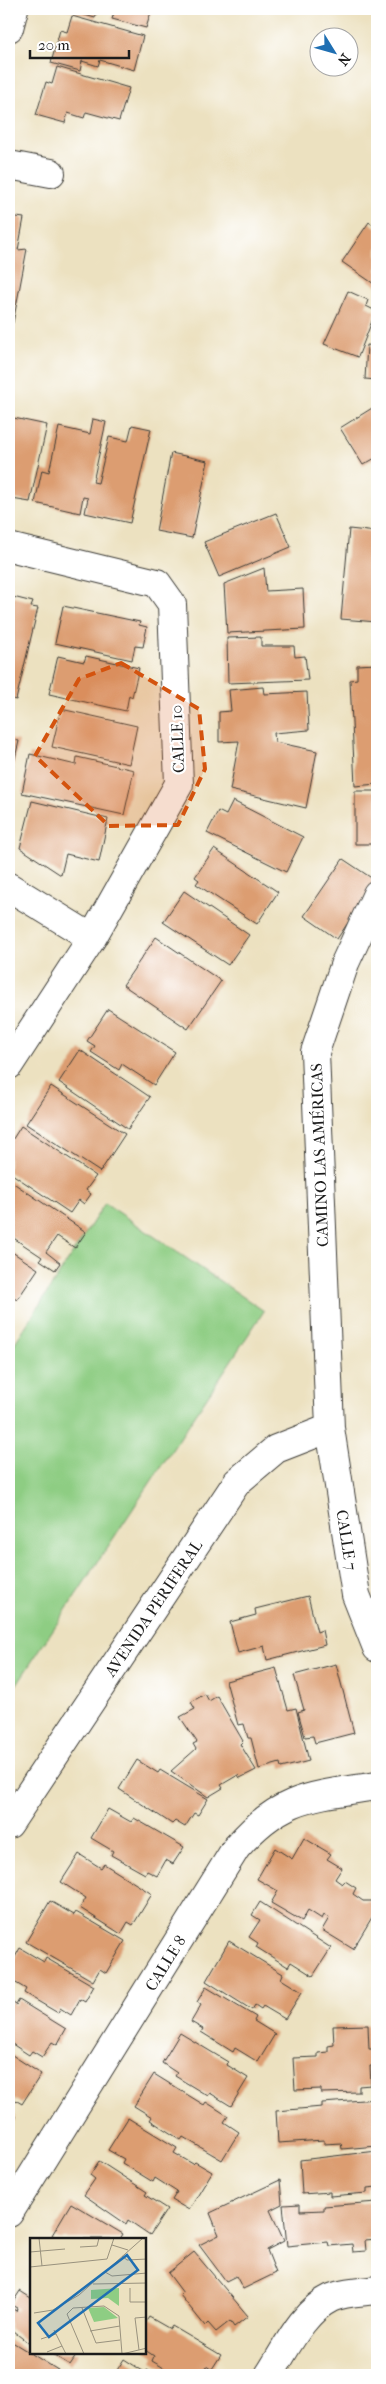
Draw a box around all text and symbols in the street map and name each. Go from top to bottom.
scale bar [30,28,129,60]
north arrow [308,28,358,78]
text: 20 m [38,36,70,54]
text: N [334,50,354,69]
street label: CALLE 10 [167,705,188,773]
street label: CAMINO LAS AMÉRICAS [306,1063,332,1247]
street label: CALLE 7 [332,1508,361,1572]
street label: AVENIDA PERIFERAL [100,1536,206,1681]
street label: CALLE 8 [141,1932,190,1994]
inset map [30,2238,146,2354]

